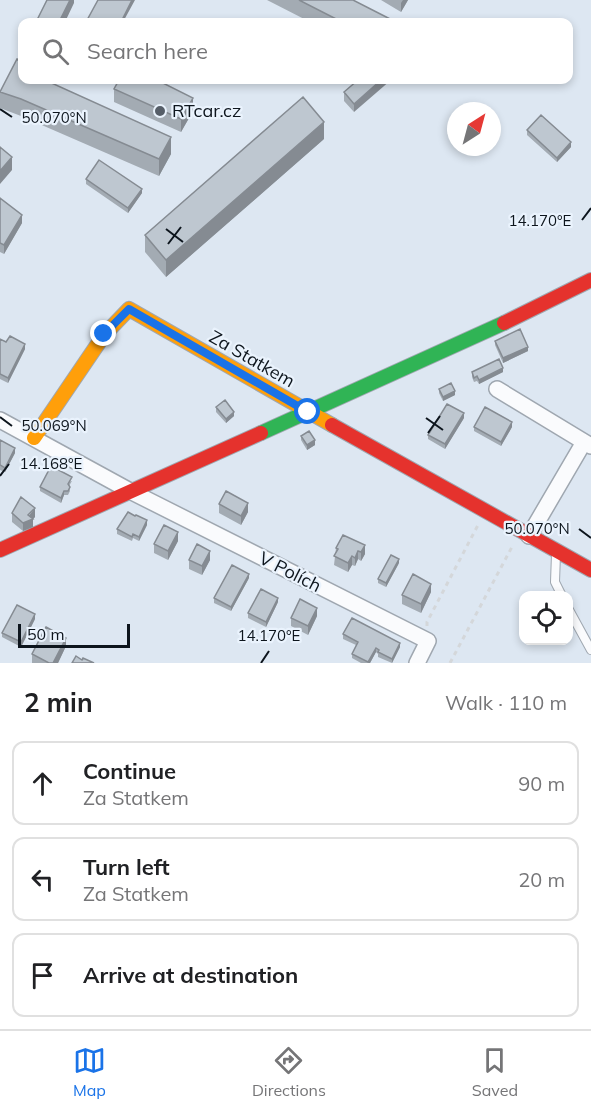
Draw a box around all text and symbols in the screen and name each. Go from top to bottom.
search box [18,18,573,84]
icon: search [39,35,72,68]
text: Search here [87,37,208,65]
place label: RTcar.cz [172,99,241,122]
north arrow [447,102,501,156]
marker: RTcar.cz [153,104,167,118]
text: 50.070°N [21,108,87,127]
text: 14.170°E [509,211,572,230]
route end [90,320,116,346]
street label: Za Statkem [205,325,299,392]
route start [294,398,320,424]
text: 50.069°N [21,416,87,435]
text: 14.168°E [20,454,83,473]
text: 50.070°N [504,519,570,538]
street label: V Polích [255,546,325,597]
map controls [519,591,573,645]
button: locate [519,591,573,645]
scale bar [18,621,130,648]
text: 50 m [27,624,64,644]
text: 14.170°E [238,626,301,645]
text: 2 min [24,686,93,719]
text: Walk · 110 m [445,690,567,715]
text: Continue [83,757,176,785]
icon: ahead [26,767,59,800]
text: 90 m [518,771,565,796]
text: Za Statkem [83,785,189,810]
text: Turn left [83,853,170,881]
icon: left [26,863,59,896]
text: 20 m [518,867,565,892]
text: Za Statkem [83,881,189,906]
icon: arrive [26,959,59,992]
text: Arrive at destination [83,961,298,989]
tab: Map [73,1044,106,1100]
tab: Directions [252,1044,326,1100]
tab: Saved [472,1044,518,1100]

